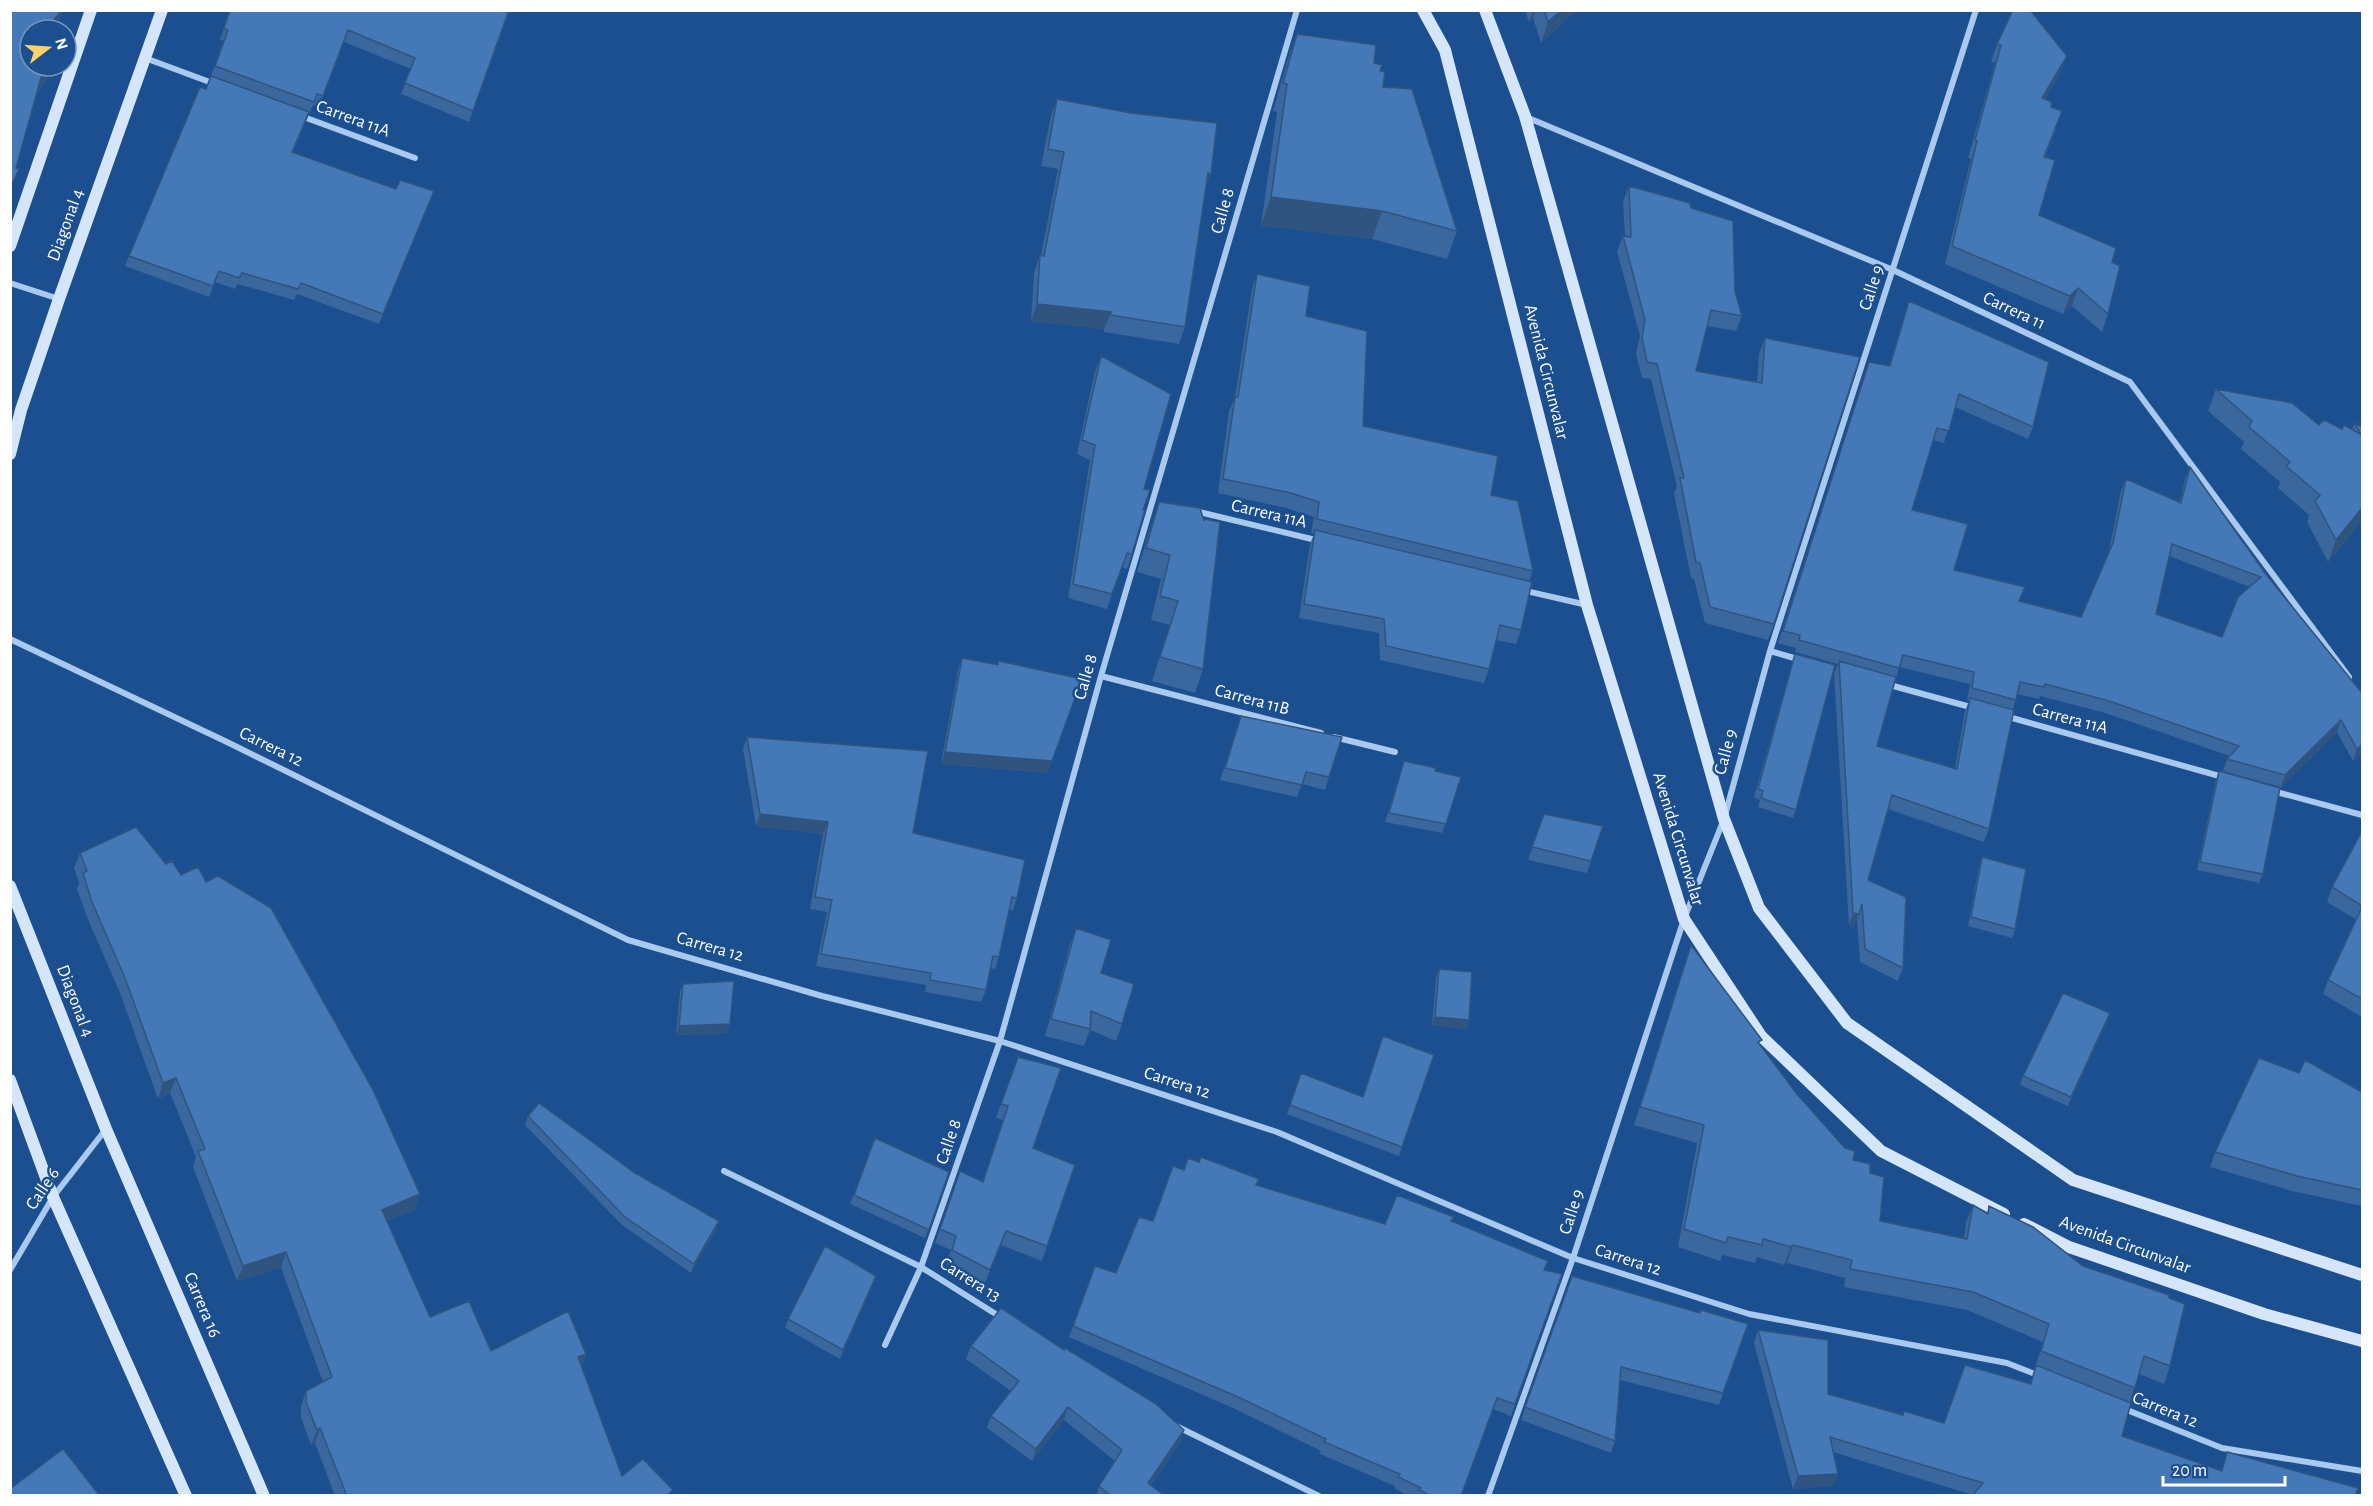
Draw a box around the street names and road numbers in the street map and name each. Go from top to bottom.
street label: Carrera 11A [314,97,393,141]
street label: Diagonal 4 [45,186,87,264]
street label: Calle 8 [1208,186,1238,236]
street label: Calle 9 [1856,263,1888,313]
street label: Carrera 11 [1980,289,2048,333]
street label: Avenida Circunvalar [1521,303,1572,442]
street label: Carrera 11A [1229,497,1309,532]
street label: Calle 8 [1071,652,1101,702]
street label: Carrera 11B [1213,681,1291,719]
street label: Carrera 11A [2030,700,2110,738]
street label: Carrera 12 [236,724,306,770]
street label: Calle 9 [1711,727,1741,777]
street label: Avenida Circunvalar [1649,770,1707,908]
street label: Carrera 12 [674,929,746,965]
street label: Diagonal 4 [53,963,97,1040]
street label: Carrera 12 [1142,1064,1212,1102]
street label: Calle 8 [933,1117,965,1167]
street label: Calle 6 [23,1165,63,1213]
street label: Calle 9 [1556,1187,1588,1237]
street label: Avenida Circunvalar [2057,1213,2193,1277]
street label: Carrera 12 [1593,1241,1663,1279]
street label: Carrera 13 [936,1254,1004,1306]
street label: Carrera 16 [180,1270,224,1340]
street label: Carrera 12 [2130,1389,2200,1431]

